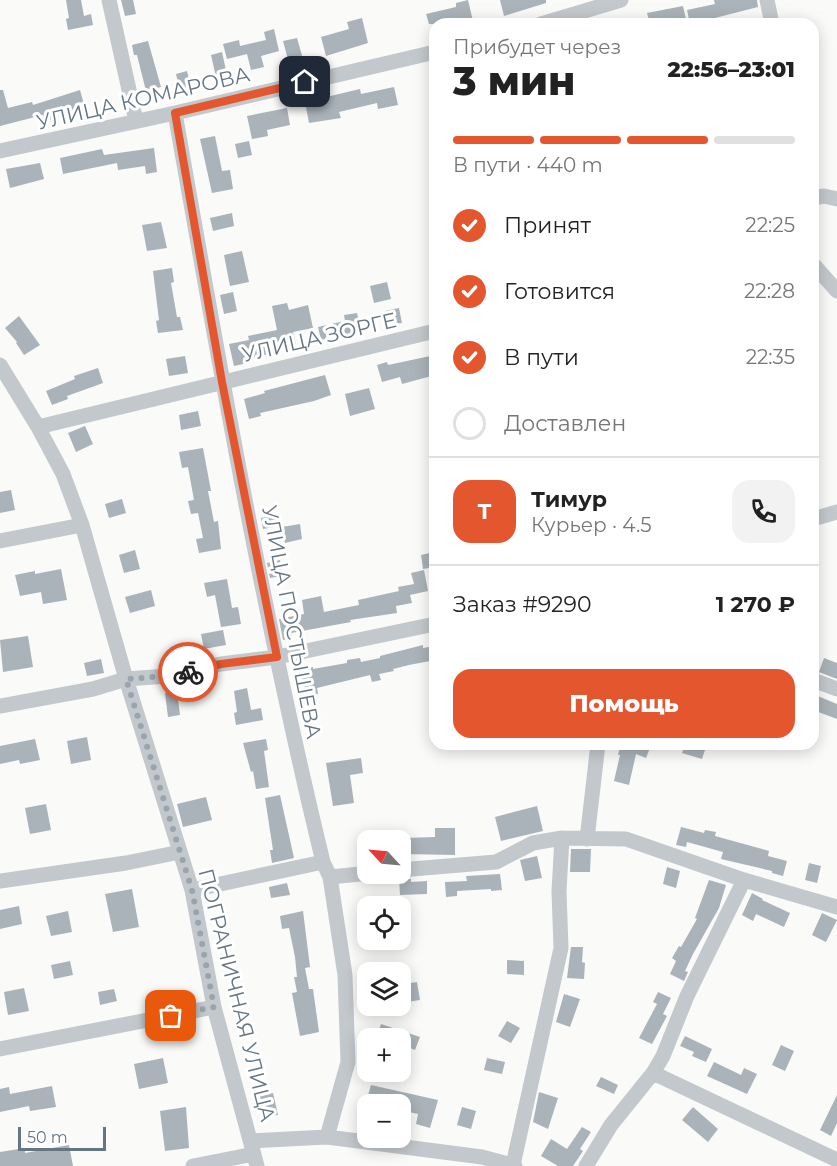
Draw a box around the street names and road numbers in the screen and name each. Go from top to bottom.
street label: УЛИЦА КОМАРОВА [34,61,252,135]
street label: УЛИЦА ЗОРГЕ [239,307,399,367]
street label: УЛИЦА ПОСТЫШЕВА [257,503,327,741]
street label: ПОГРАНИЧНАЯ УЛИЦА [193,866,281,1125]

